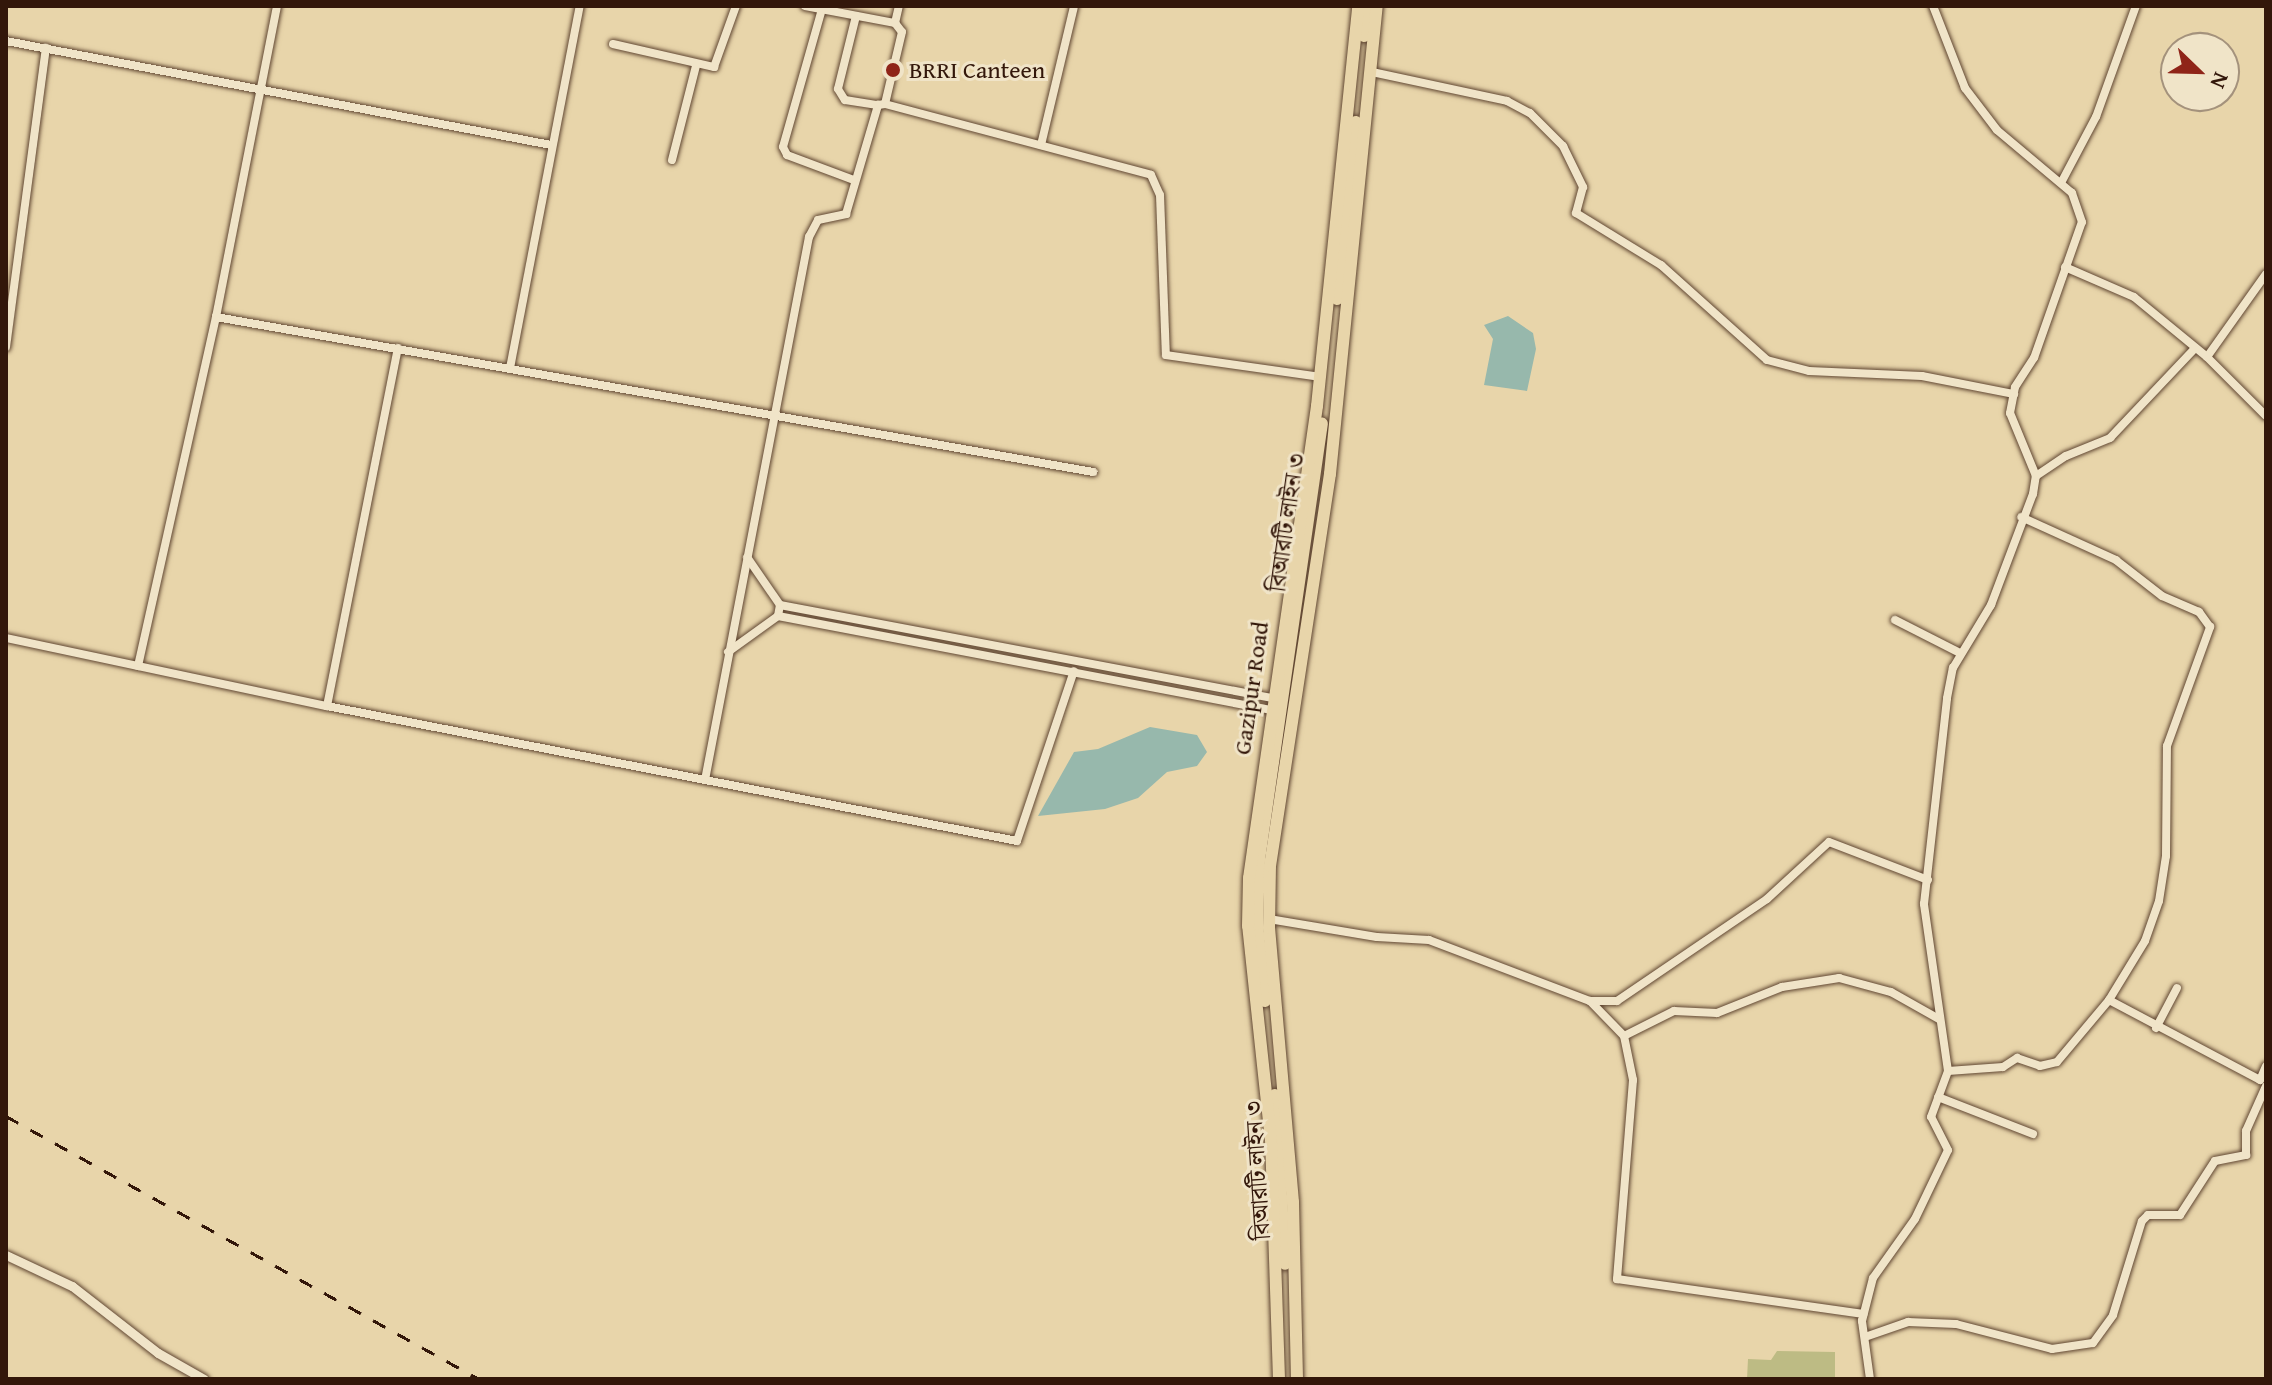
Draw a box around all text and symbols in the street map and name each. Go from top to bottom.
north arrow [2160,32,2240,112]
place label: BRRI Canteen [909,56,1045,84]
marker: BRRI Canteen [884,61,902,79]
text: N [2203,68,2238,94]
street label: বিআরটি লাইন ৩ [1262,451,1310,593]
street label: Gazipur Road [1227,620,1275,756]
street label: বিআরটি লাইন ৩ [1238,1099,1276,1241]

